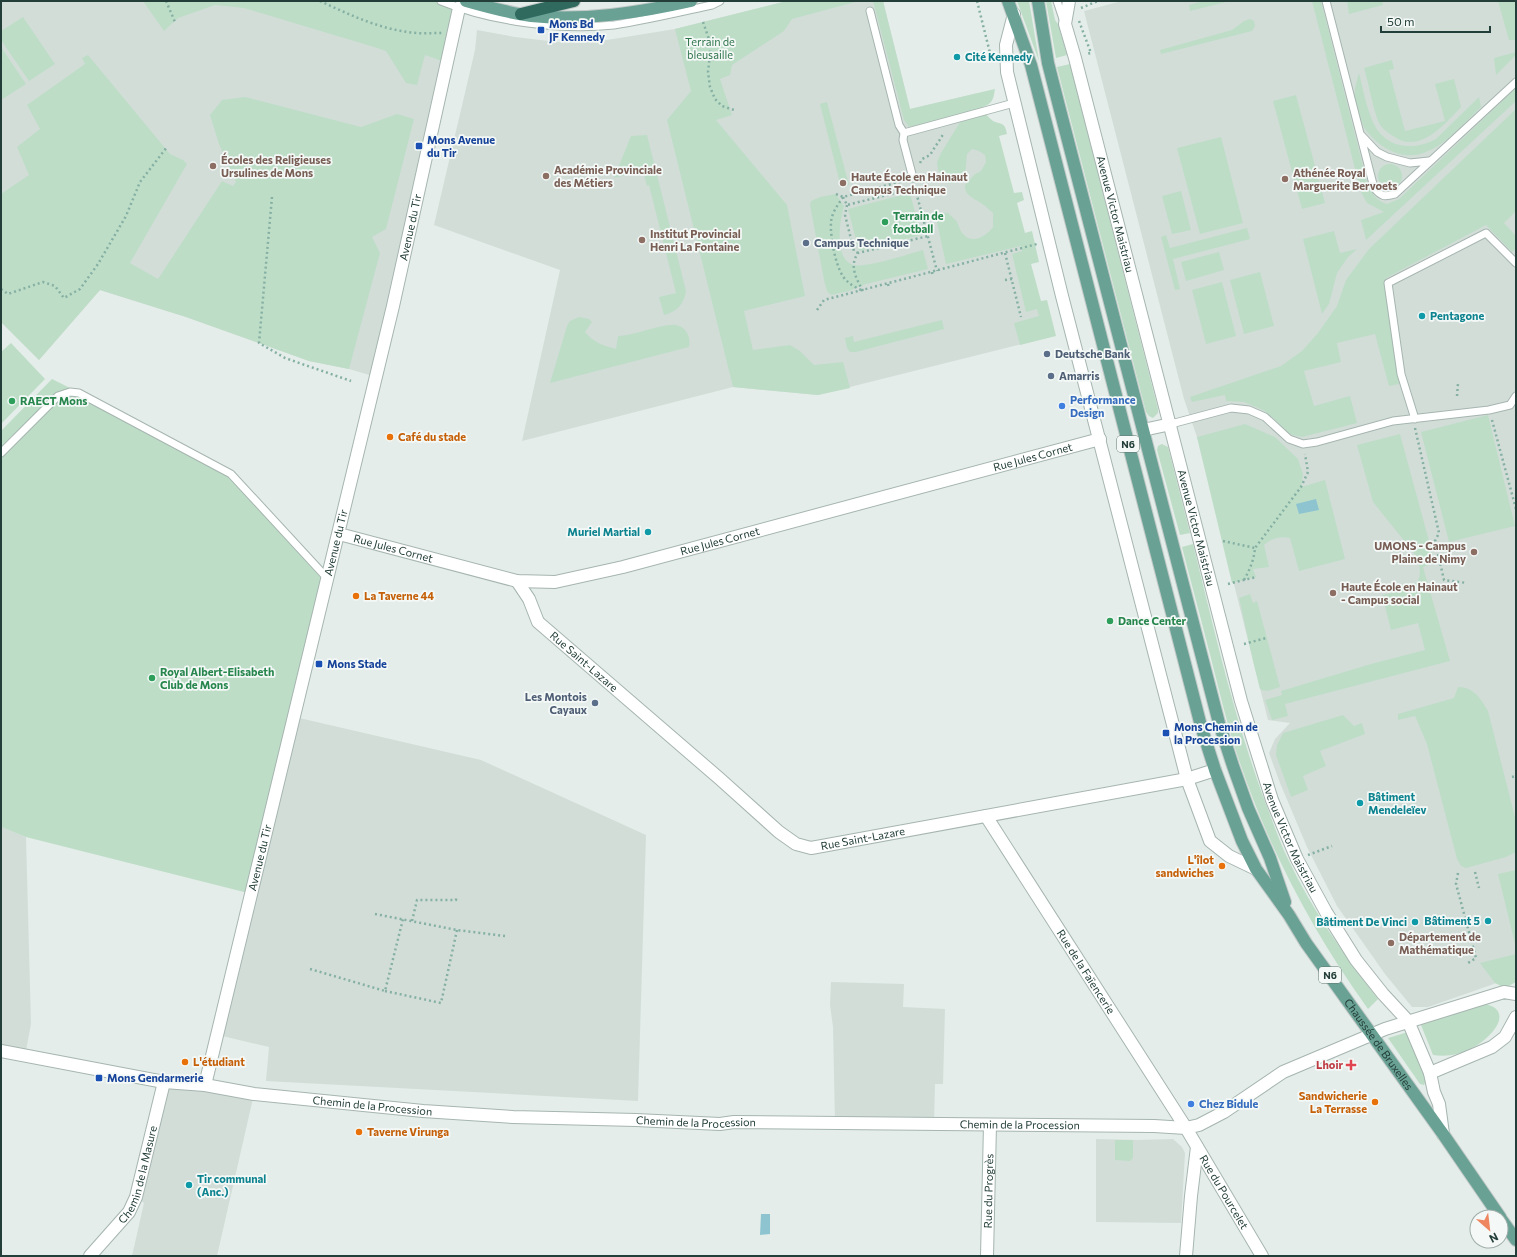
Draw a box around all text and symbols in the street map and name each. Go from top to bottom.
scale bar [1381,8,1490,34]
text: 50 m [1387,14,1415,28]
place label: Mons Bd JF Kennedy [549,17,605,44]
marker: Mons Bd JF Kennedy [536,25,546,35]
park label: Terrain de bleusaille [685,35,735,61]
place label: Cité Kennedy [965,50,1032,63]
marker: Cité Kennedy [952,52,962,62]
place label: Mons Avenue du Tir [427,133,495,159]
marker: Mons Avenue du Tir [414,141,424,151]
place label: Écoles des Religieuses Ursulines de Mons [221,152,331,179]
street label: Avenue Victor Maistriau [1095,154,1137,274]
marker: Écoles des Religieuses Ursulines de Mons [208,161,218,171]
place label: Académie Provinciale des Métiers [554,163,662,189]
place label: Athénée Royal Marguerite Bervoets [1293,166,1397,192]
place label: Haute École en Hainaut Campus Technique [851,169,968,196]
marker: Académie Provinciale des Métiers [541,171,551,181]
marker: Athénée Royal Marguerite Bervoets [1280,174,1290,184]
marker: Haute École en Hainaut Campus Technique [838,178,848,188]
street label: Avenue du Tir [396,192,424,262]
place label: Terrain de football [893,209,944,235]
marker: Terrain de football [880,217,890,227]
place label: Institut Provincial Henri La Fontaine [650,227,741,253]
marker: Institut Provincial Henri La Fontaine [637,235,647,245]
place label: Campus Technique [814,236,909,249]
marker: Campus Technique [801,238,811,248]
place label: Pentagone [1430,309,1484,322]
marker: Pentagone [1417,311,1427,321]
place label: Deutsche Bank [1055,347,1131,360]
marker: Deutsche Bank [1042,349,1052,359]
place label: Amarris [1059,369,1100,382]
marker: Amarris [1046,371,1056,381]
place label: Performance Design [1070,393,1136,419]
place label: RAECT Mons [20,394,87,407]
marker: RAECT Mons [7,396,17,406]
marker: Performance Design [1057,401,1067,411]
place label: Café du stade [398,430,466,443]
marker: Café du stade [385,432,395,442]
road number: N6 [1117,436,1139,452]
street label: Rue Jules Cornet [992,440,1074,473]
street label: Avenue Victor Maistriau [1175,468,1218,587]
street label: Avenue du Tir [321,507,350,577]
street label: Rue Jules Cornet [679,524,761,557]
place label: Muriel Martial [567,525,640,538]
marker: Muriel Martial [643,527,653,537]
street label: Rue Jules Cornet [352,531,435,565]
place label: UMONS - Campus Plaine de Nimy [1374,539,1466,565]
marker: UMONS - Campus Plaine de Nimy [1469,547,1479,557]
place label: Haute École en Hainaut - Campus social [1341,579,1458,606]
marker: Haute École en Hainaut - Campus social [1328,588,1338,598]
place label: La Taverne 44 [364,589,434,602]
marker: La Taverne 44 [351,591,361,601]
place label: Dance Center [1118,614,1187,627]
marker: Dance Center [1105,616,1115,626]
street label: Rue Saint-Lazare [548,628,621,694]
place label: Mons Stade [327,657,387,670]
marker: Mons Stade [314,659,324,669]
place label: Royal Albert-Elisabeth Club de Mons [160,665,274,691]
marker: Royal Albert-Elisabeth Club de Mons [147,673,157,683]
place label: Les Montois Cayaux [525,690,588,716]
marker: Les Montois Cayaux [590,698,600,708]
place label: Mons Chemin de la Procession [1174,720,1258,746]
marker: Mons Chemin de la Procession [1161,728,1171,738]
street label: Avenue Victor Maistriau [1261,780,1321,895]
place label: Bâtiment Mendeleïev [1368,790,1426,816]
marker: Bâtiment Mendeleïev [1355,798,1365,808]
street label: Avenue du Tir [245,822,274,892]
street label: Rue Saint-Lazare [820,824,906,852]
place label: L'îlot sandwiches [1155,853,1214,879]
marker: L'îlot sandwiches [1217,861,1227,871]
place label: Bâtiment 5 [1424,914,1480,927]
place label: Bâtiment De Vinci [1316,915,1407,928]
marker: Bâtiment 5 [1483,916,1493,926]
marker: Bâtiment De Vinci [1410,917,1420,927]
street label: Rue de la Faïencerie [1054,927,1118,1016]
place label: Département de Mathématique [1399,930,1481,956]
marker: Département de Mathématique [1386,938,1396,948]
road number: N6 [1319,967,1341,983]
street label: Chaussée de Bruxelles [1342,996,1416,1092]
place label: L'étudiant [193,1055,245,1068]
marker: L'étudiant [180,1057,190,1067]
place label: Lhoir [1316,1058,1343,1071]
marker: Lhoir [1346,1060,1356,1070]
place label: Mons Gendarmerie [107,1071,204,1084]
marker: Mons Gendarmerie [94,1073,104,1083]
place label: Sandwicherie La Terrasse [1299,1089,1367,1115]
street label: Chemin de la Procession [312,1093,433,1118]
place label: Chez Bidule [1199,1097,1258,1110]
marker: Sandwicherie La Terrasse [1370,1097,1380,1107]
marker: Chez Bidule [1186,1099,1196,1109]
street label: Chemin de la Procession [636,1113,756,1130]
street label: Chemin de la Procession [960,1117,1080,1131]
street label: Chemin de la Masure [115,1124,159,1226]
place label: Taverne Virunga [367,1125,449,1138]
marker: Taverne Virunga [354,1127,364,1137]
street label: Rue du Pourcelet [1197,1152,1252,1232]
street label: Rue du Progrès [981,1153,995,1229]
place label: Tir communal (Anc.) [197,1172,266,1198]
marker: Tir communal (Anc.) [184,1180,194,1190]
north arrow [1469,1209,1509,1249]
text: N [1487,1231,1501,1246]

